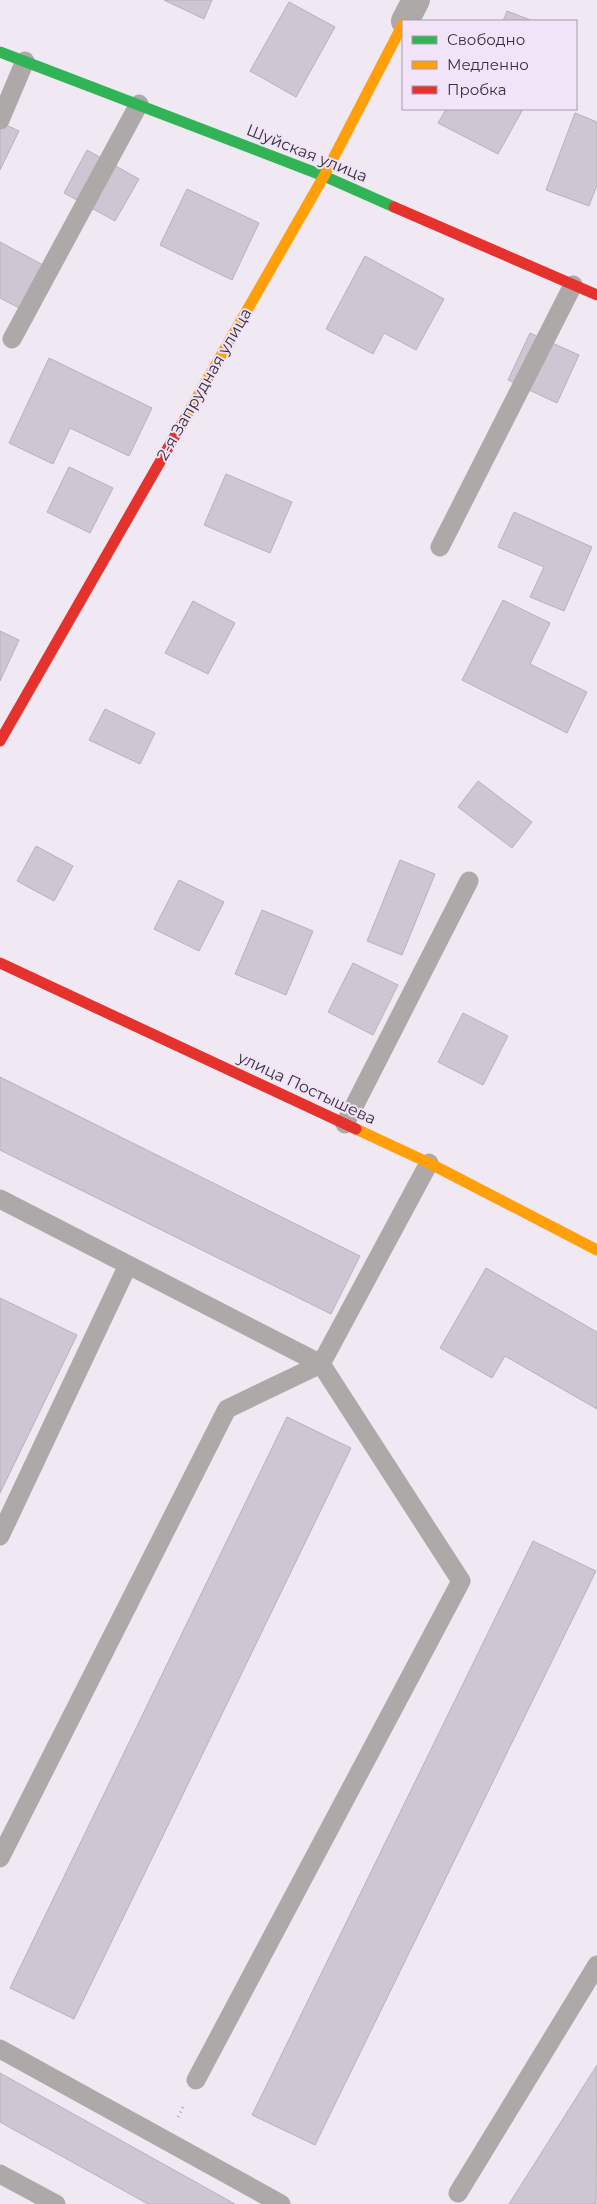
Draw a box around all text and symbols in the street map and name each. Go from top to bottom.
legend [402,20,577,110]
text: Свободно [447,30,525,49]
text: Медленно [447,55,529,74]
text: Пробка [447,80,506,99]
street label: Шуйская улица [244,120,370,186]
street label: 2-я Запрудная улица [153,305,255,463]
street label: улица Постышева [234,1047,379,1128]

